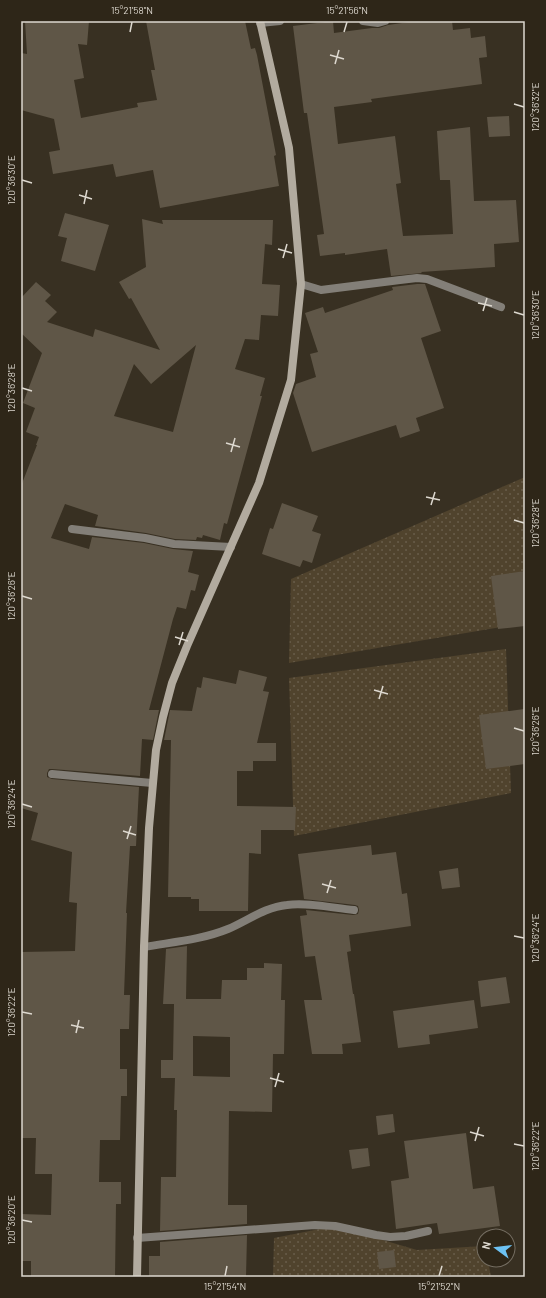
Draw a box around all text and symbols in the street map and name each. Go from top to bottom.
text: 15°21'58"N [111,4,153,16]
text: 15°21'56"N [326,4,368,16]
text: 120°36'32"E [529,82,541,132]
text: 120°36'30"E [5,155,17,205]
text: 120°36'30"E [529,290,541,340]
text: 120°36'28"E [5,363,17,413]
text: 120°36'28"E [529,498,541,548]
text: 120°36'26"E [5,571,17,621]
text: 120°36'26"E [529,706,541,756]
text: 120°36'24"E [5,779,17,829]
text: 120°36'24"E [529,913,541,963]
text: 120°36'22"E [5,987,17,1037]
text: 120°36'22"E [529,1121,541,1171]
text: 120°36'20"E [5,1195,17,1245]
north arrow [476,1228,516,1268]
text: N [479,1240,493,1251]
text: 15°21'54"N [204,1280,246,1292]
text: 15°21'52"N [418,1280,460,1292]

